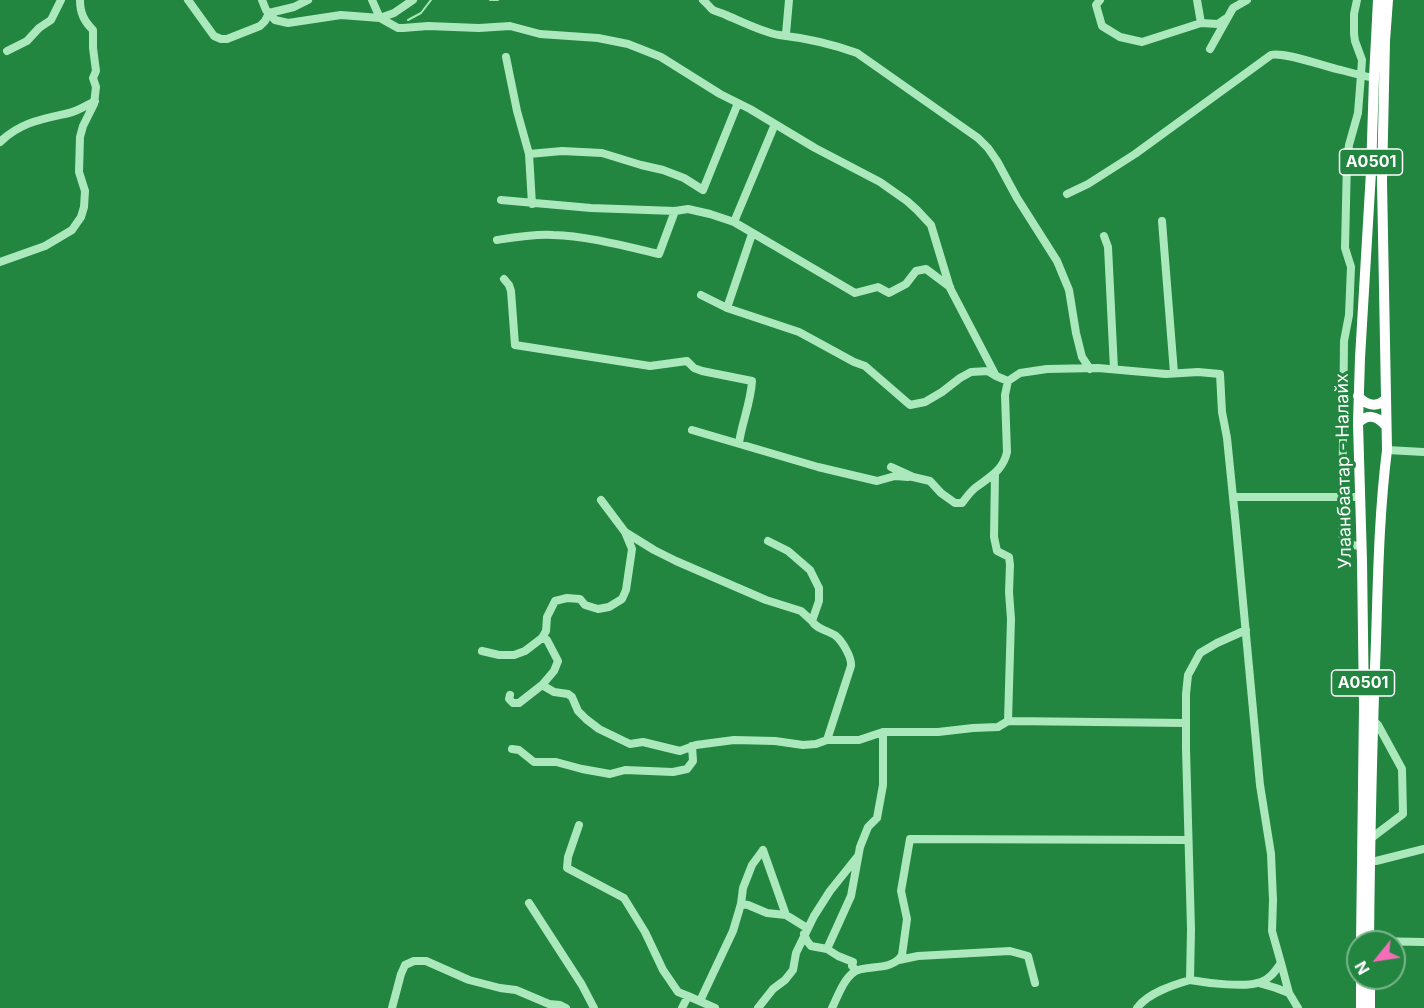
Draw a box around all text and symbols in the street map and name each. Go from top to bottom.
road number: A0501 [1340,149,1402,175]
street label: Улаанбаатар - Налайх [1331,373,1357,569]
road number: A0501 [1332,670,1394,696]
north arrow [1346,930,1406,990]
text: N [1350,958,1374,978]

